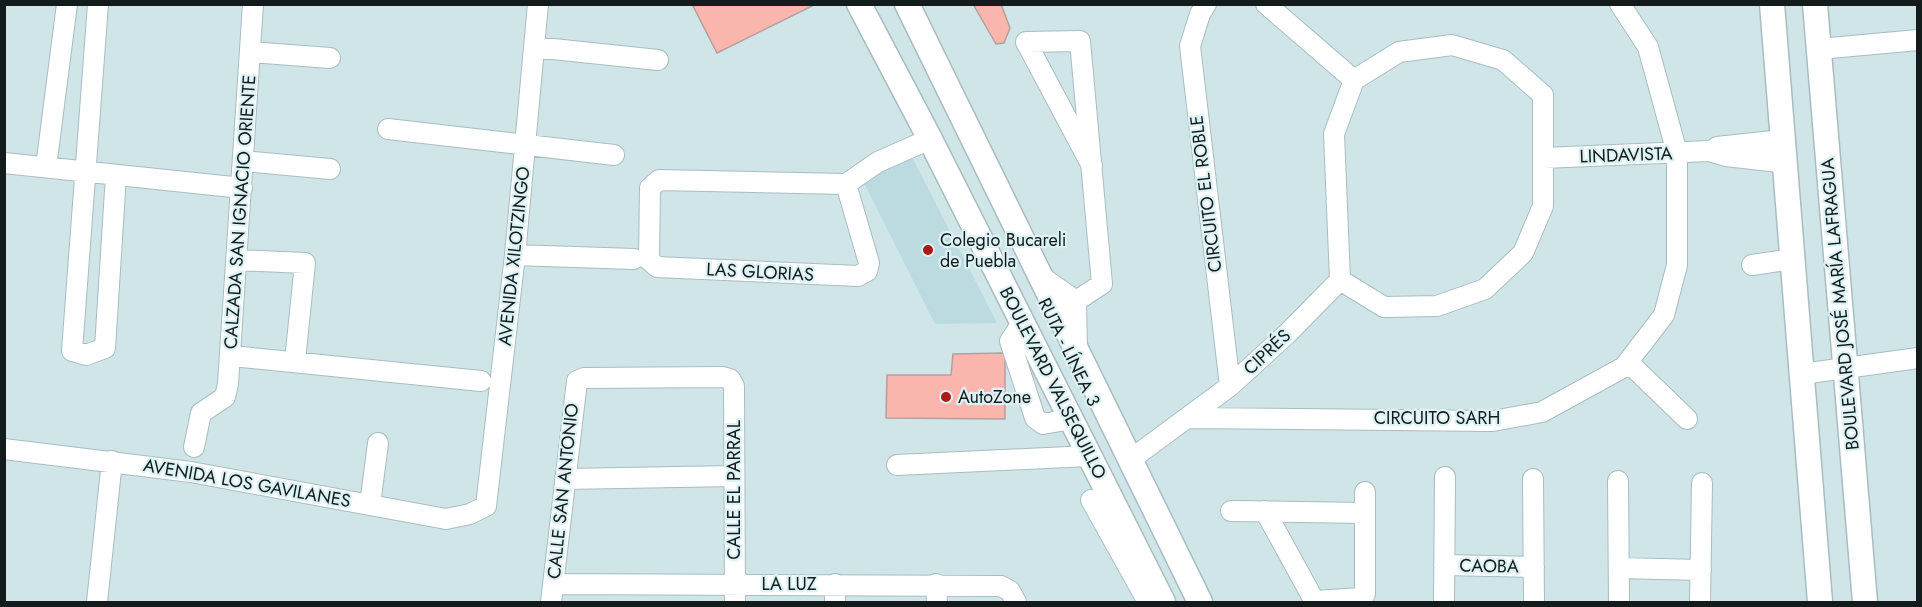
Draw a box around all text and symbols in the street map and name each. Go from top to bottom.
street label: CALZADA SAN IGNACIO ORIENTE [217,74,263,350]
street label: CIRCUITO EL ROBLE [1183,114,1229,274]
street label: LINDAVISTA [1579,140,1673,170]
street label: BOULEVARD JOSÉ MARÍA LAFRAGUA [1814,157,1866,451]
street label: AVENIDA XILOTZINGO [492,165,536,347]
place label: Colegio Bucareli de Puebla [940,227,1067,274]
marker: Colegio Bucareli de Puebla [921,243,935,257]
street label: LAS GLORIAS [706,256,815,288]
street label: BOULEVARD VALSEQUILLO [993,282,1113,484]
street label: RUTA - LÍNEA 3 [1031,293,1107,411]
street label: CIPRÉS [1237,323,1297,381]
place label: AutoZone [958,384,1031,410]
marker: AutoZone [939,390,953,404]
street label: CALLE SAN ANTONIO [541,402,585,580]
street label: CIRCUITO SARH [1374,405,1500,431]
street label: CALLE EL PARRAL [721,420,747,560]
street label: AVENIDA LOS GAVILANES [141,452,353,514]
street label: CAOBA [1459,552,1519,580]
street label: LA LUZ [761,571,817,597]

